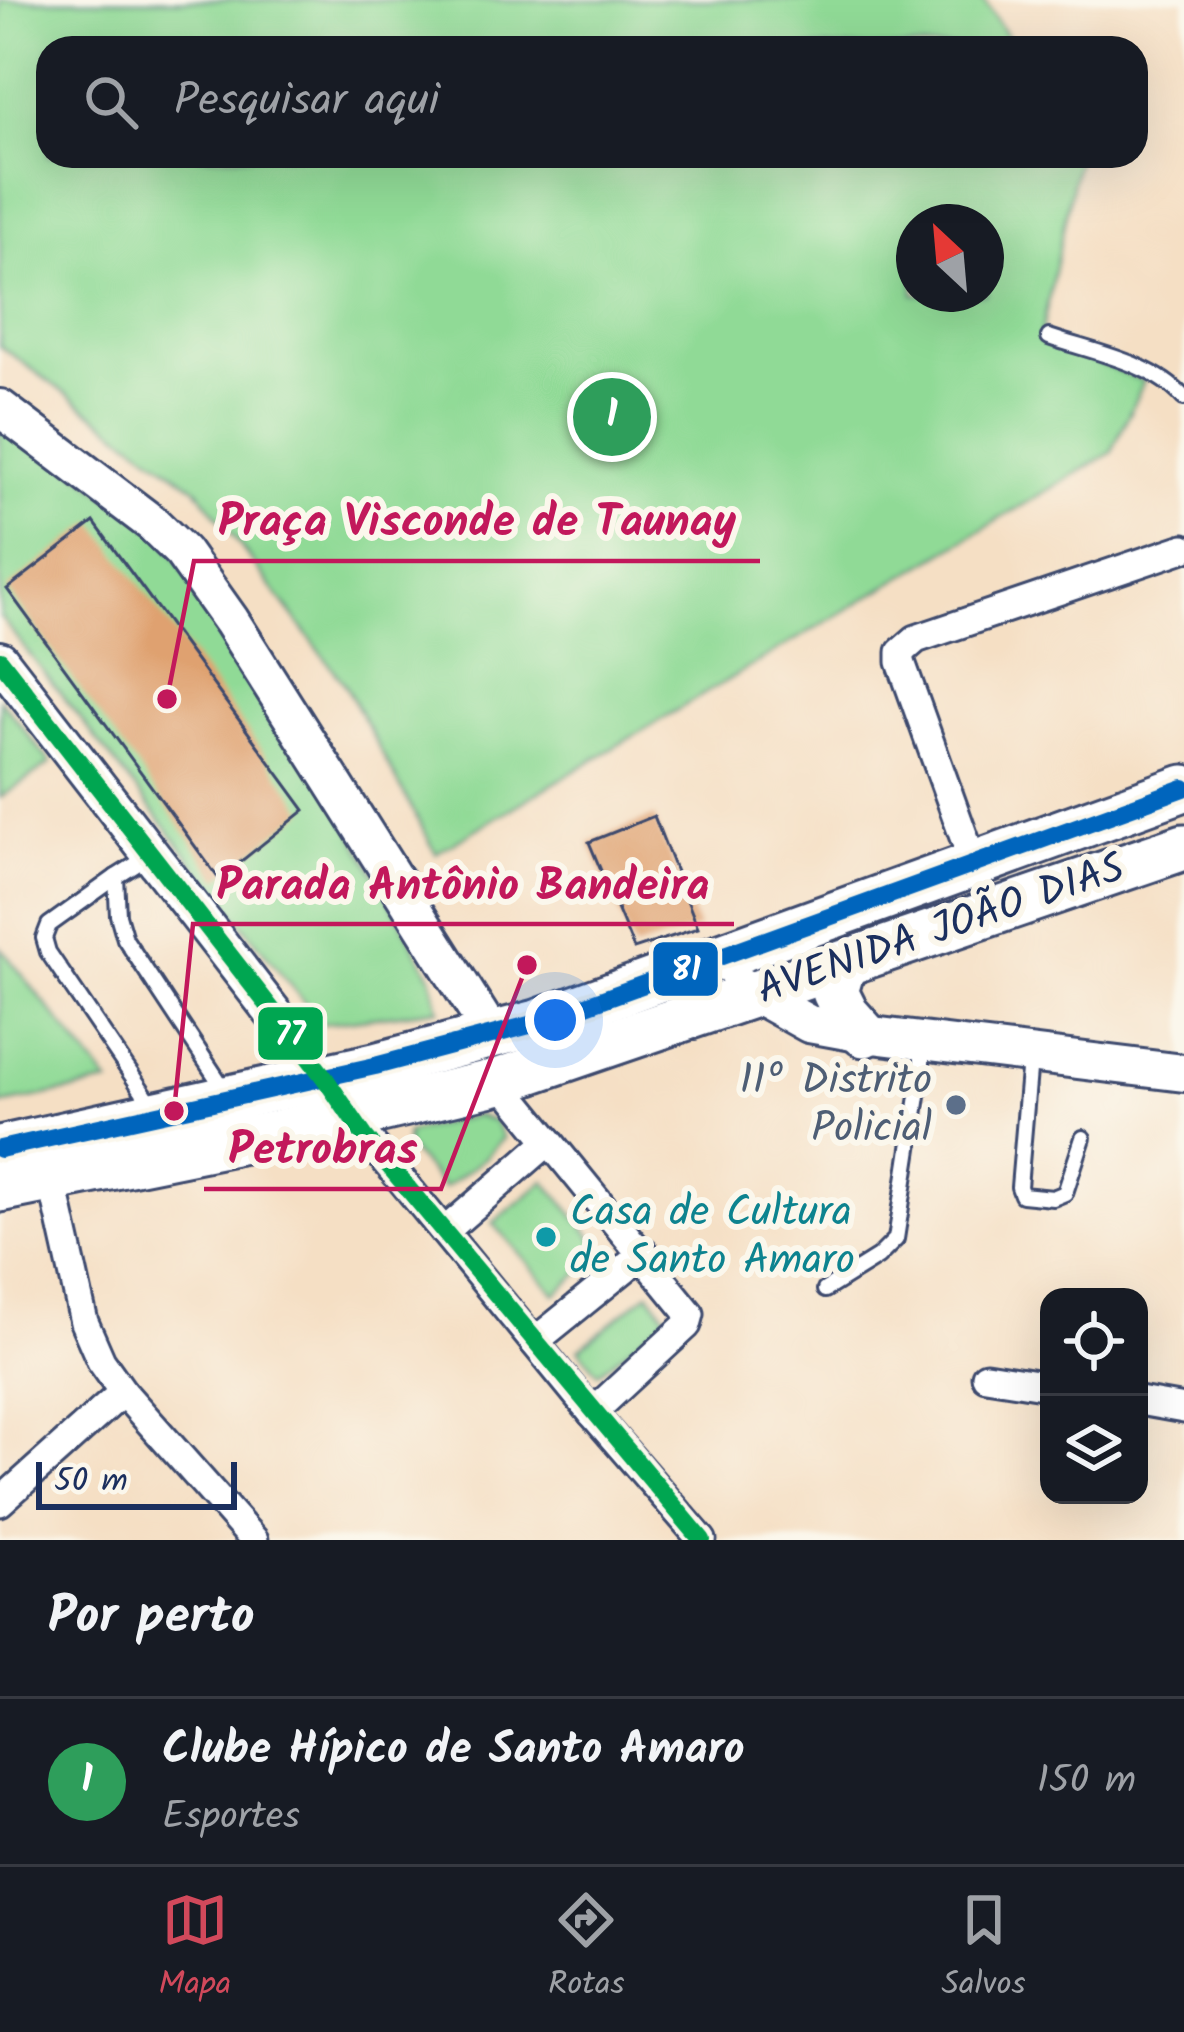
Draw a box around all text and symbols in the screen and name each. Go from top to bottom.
search box [36,36,1148,168]
text: Pesquisar aqui [174,66,440,138]
icon: search [78,69,144,135]
north arrow [896,204,1004,312]
pin: 1 [573,372,651,462]
callout: Praça Visconde de Taunay [194,480,760,561]
text: Praça Visconde de Taunay [218,488,737,560]
street label: AVENIDA JOÃO DIAS [748,836,1134,1024]
callout: Parada Antônio Bandeira [193,843,734,924]
text: Parada Antônio Bandeira [217,852,709,924]
line badge: 81 [651,940,720,998]
text: 81 [671,945,701,998]
your location [525,990,585,1050]
line badge: 77 [256,1005,325,1062]
text: 77 [274,1010,307,1063]
place label: 11º Distrito Policial [739,1048,932,1163]
marker: 11º Distrito Policial [943,1092,969,1118]
callout: Petrobras [204,1108,441,1189]
text: Petrobras [228,1116,418,1188]
place label: Casa de Cultura de Santo Amaro [570,1180,855,1295]
marker: Casa de Cultura de Santo Amaro [533,1224,559,1250]
map controls [1040,1288,1148,1504]
button: locate [1040,1288,1148,1396]
button: layers [1040,1396,1148,1504]
scale bar [36,1456,237,1509]
text: 50 m [54,1456,128,1509]
text: Por perto [48,1578,254,1659]
text: Clube Hípico de Santo Amaro [162,1715,745,1787]
text: 1 [81,1751,93,1813]
text: 150 m [1037,1751,1136,1813]
text: Esportes [162,1787,300,1849]
tab: Mapa [158,1887,231,2012]
tab: Rotas [548,1887,625,2012]
tab: Salvos [942,1887,1026,2012]

